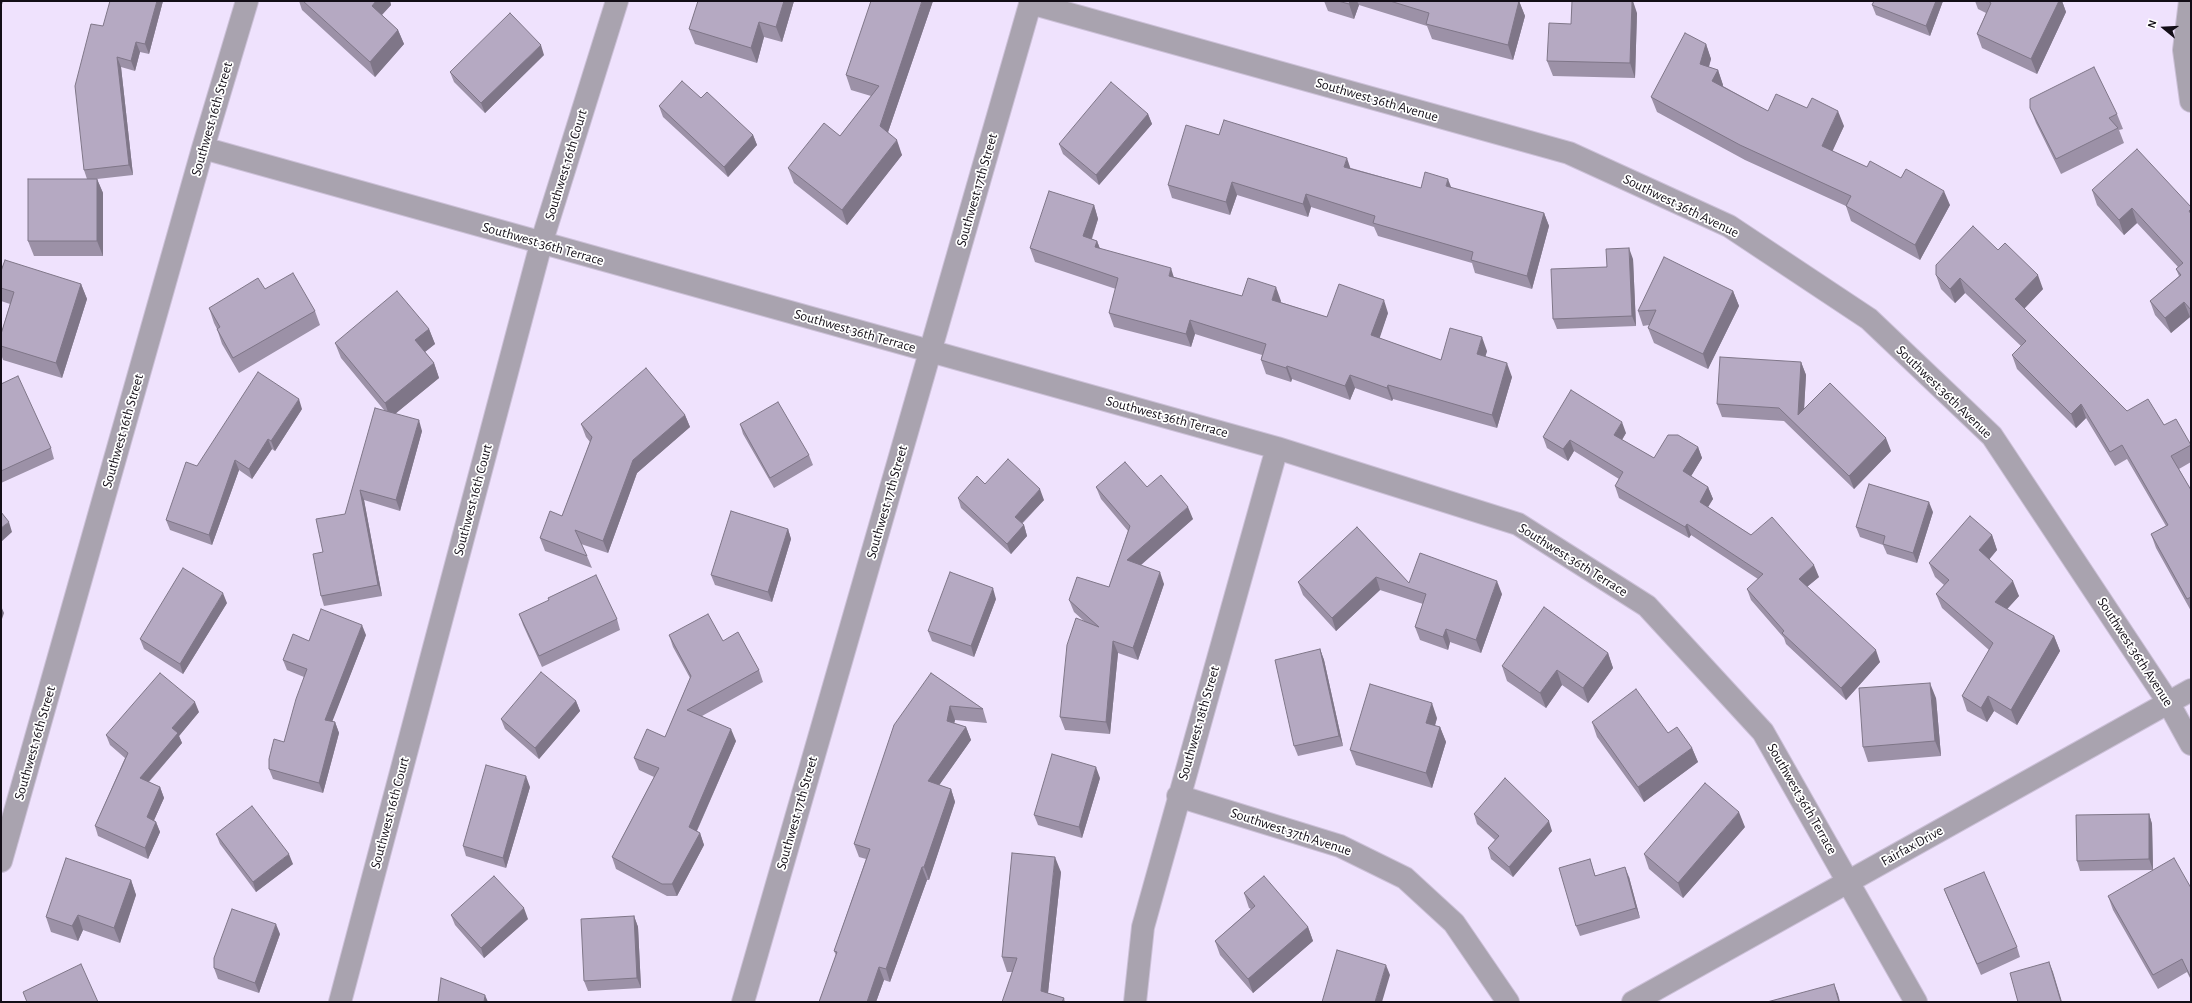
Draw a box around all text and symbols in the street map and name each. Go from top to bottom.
north arrow [2144,8,2184,48]
text: N [2146,19,2159,29]
street label: Southwest 16th Street [188,60,236,178]
street label: Southwest 36th Avenue [1314,74,1440,126]
street label: Southwest 16th Court [541,108,591,222]
street label: Southwest 17th Street [953,131,1001,249]
street label: Southwest 36th Avenue [1620,171,1742,241]
street label: Southwest 36th Terrace [480,219,606,269]
street label: Southwest 36th Terrace [792,306,918,356]
street label: Southwest 36th Avenue [1893,342,1995,442]
street label: Southwest 16th Street [99,372,147,490]
street label: Southwest 36th Terrace [1104,393,1230,441]
street label: Southwest 16th Court [450,442,496,558]
street label: Southwest 17th Street [863,443,911,561]
street label: Southwest 36th Terrace [1515,520,1631,600]
street label: Southwest 36th Avenue [2093,594,2177,710]
street label: Southwest 18th Street [1175,664,1223,782]
street label: Southwest 16th Street [11,684,59,802]
street label: Southwest 36th Terrace [1763,740,1841,858]
street label: Southwest 17th Street [773,754,821,872]
street label: Southwest 16th Court [367,755,413,871]
street label: Southwest 37th Avenue [1229,805,1353,859]
street label: Fairfax Drive [1878,822,1946,870]

